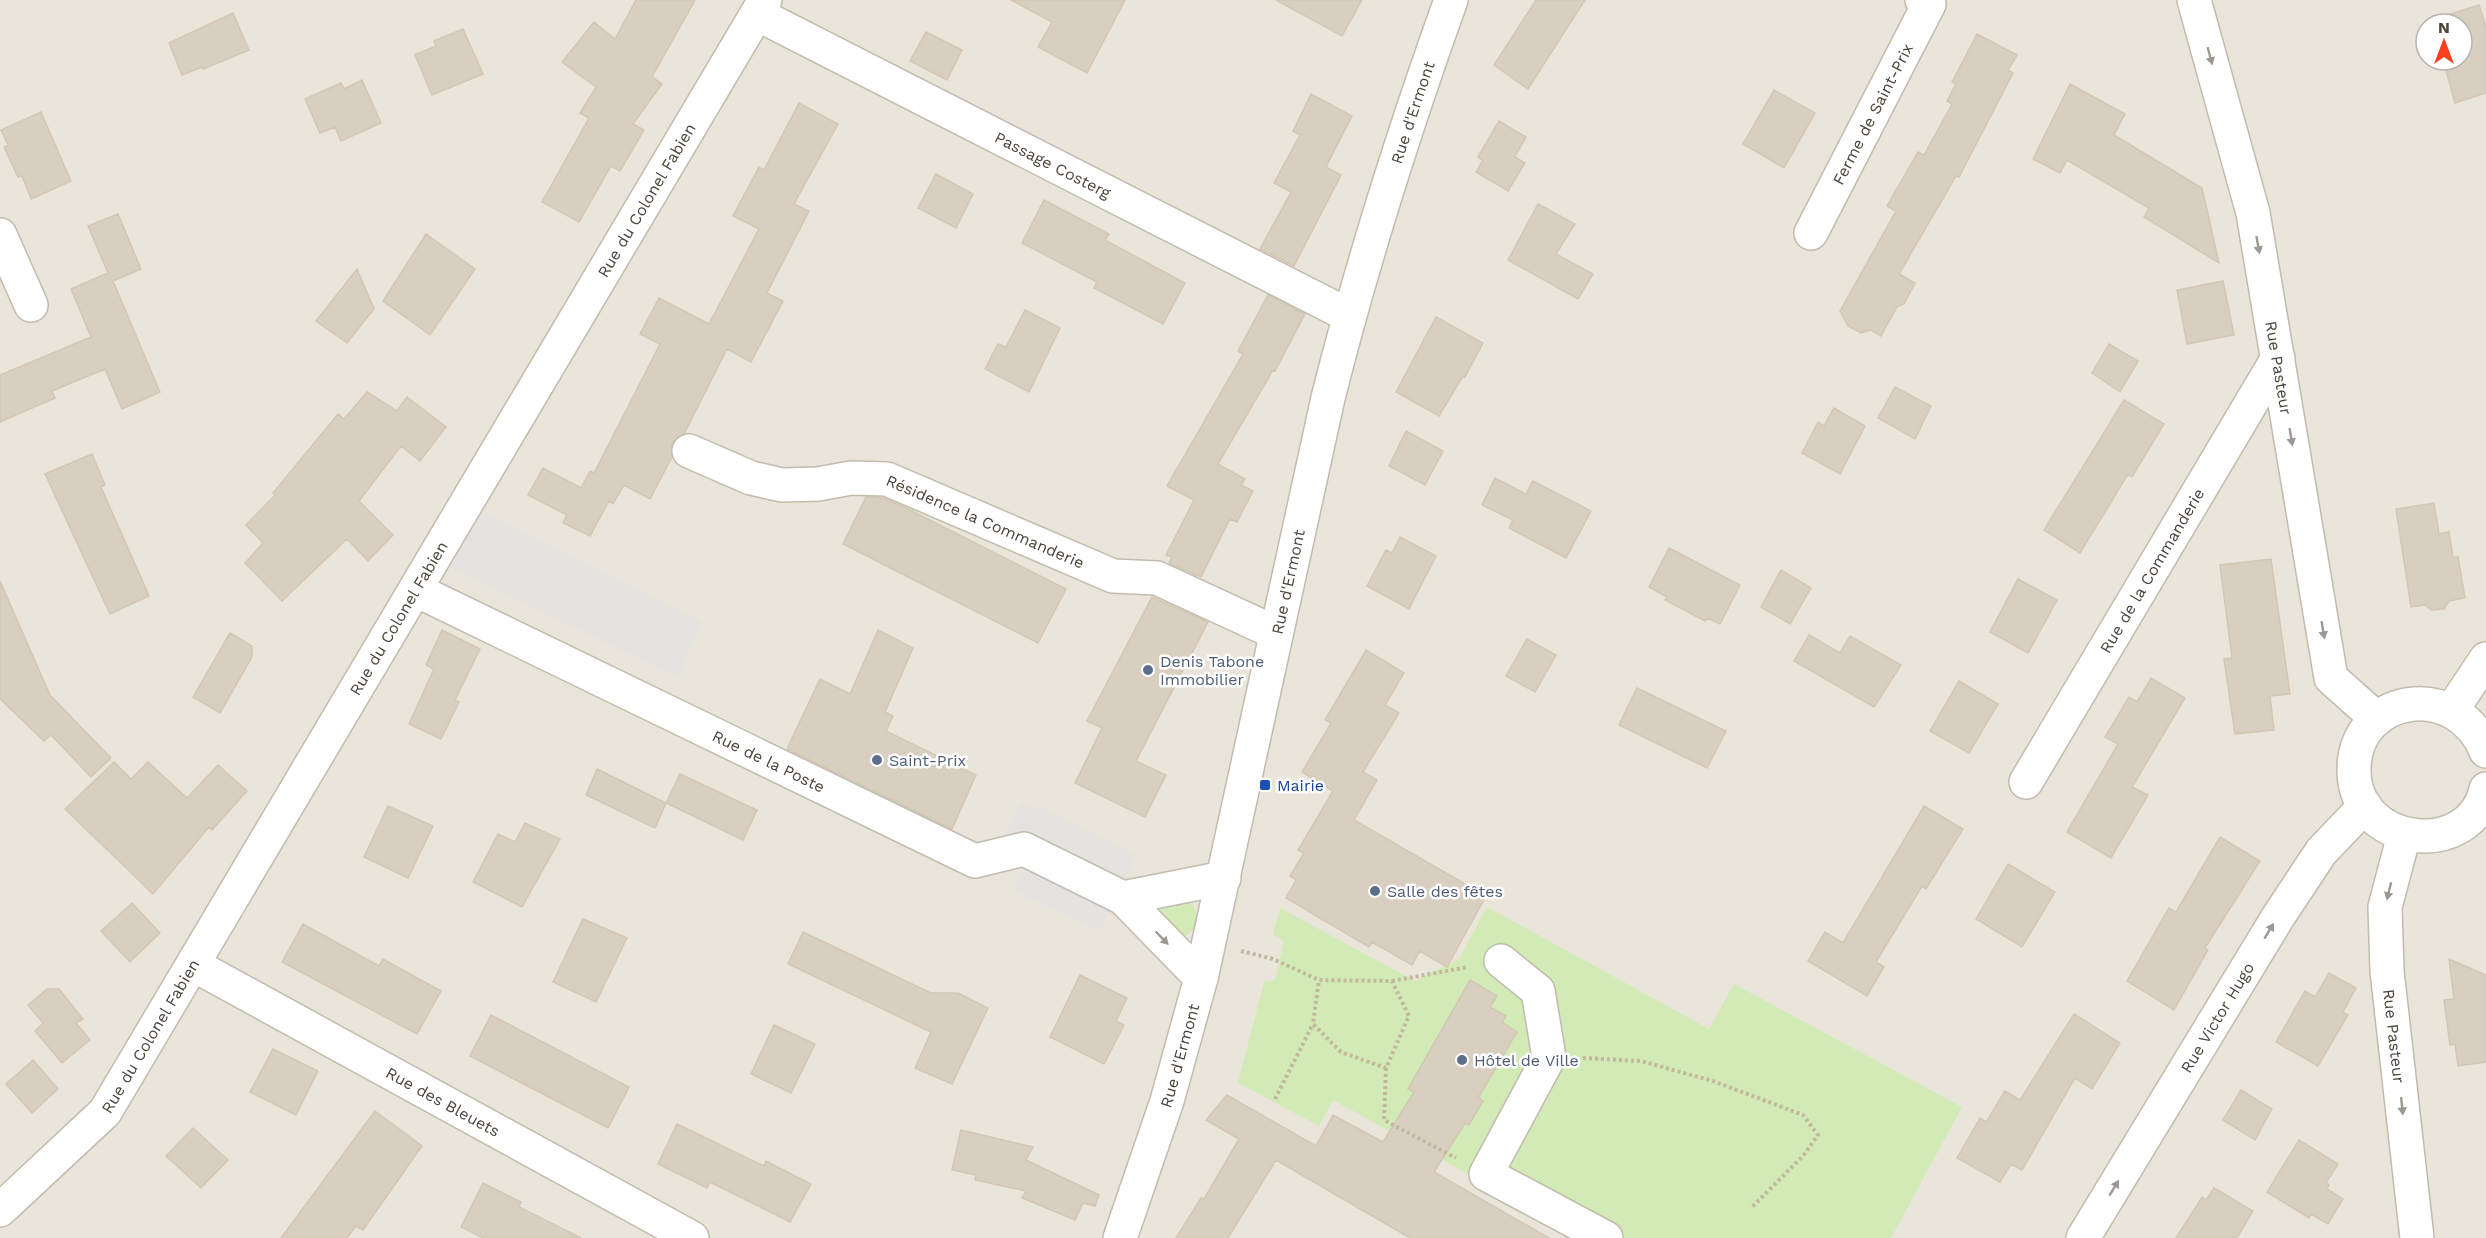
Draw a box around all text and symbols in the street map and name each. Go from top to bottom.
north arrow [2414,12,2474,72]
text: N [2438,18,2450,37]
street label: Ferme de Saint-Prix [1828,40,1917,188]
one-way arrow [2206,48,2215,66]
street label: Rue d'Ermont [1386,58,1438,166]
street label: Rue du Colonel Fabien [593,120,699,281]
street label: Passage Costerg [992,127,1114,202]
one-way arrow [2254,236,2263,255]
street label: Rue Pasteur [2262,320,2296,417]
one-way arrow [2287,428,2296,447]
street label: Résidence la Commanderie [883,470,1087,572]
street label: Rue de la Commanderie [2095,485,2208,656]
street label: Rue d'Ermont [1267,527,1309,636]
street label: Rue du Colonel Fabien [345,538,451,699]
one-way arrow [2319,620,2328,639]
place label: Denis Tabone Immobilier [1160,652,1264,689]
marker: Denis Tabone Immobilier [1141,663,1155,677]
street label: Rue de la Poste [709,726,828,796]
place label: Saint-Prix [889,751,966,770]
marker: Saint-Prix [870,753,884,767]
place label: Mairie [1277,776,1324,795]
marker: Mairie [1258,778,1272,792]
place label: Salle des fêtes [1387,882,1503,901]
one-way arrow [2384,882,2394,901]
marker: Salle des fêtes [1368,884,1382,898]
one-way arrow [2264,922,2274,939]
one-way arrow [1155,930,1169,945]
street label: Rue du Colonel Fabien [97,955,203,1117]
street label: Rue Victor Hugo [2176,959,2258,1076]
street label: Rue Pasteur [2380,988,2409,1085]
street label: Rue d'Ermont [1156,1001,1203,1110]
place label: Hôtel de Ville [1474,1051,1579,1070]
marker: Hôtel de Ville [1455,1053,1469,1067]
street label: Rue des Bleuets [383,1063,503,1140]
one-way arrow [2397,1097,2407,1116]
one-way arrow [2108,1180,2119,1196]

